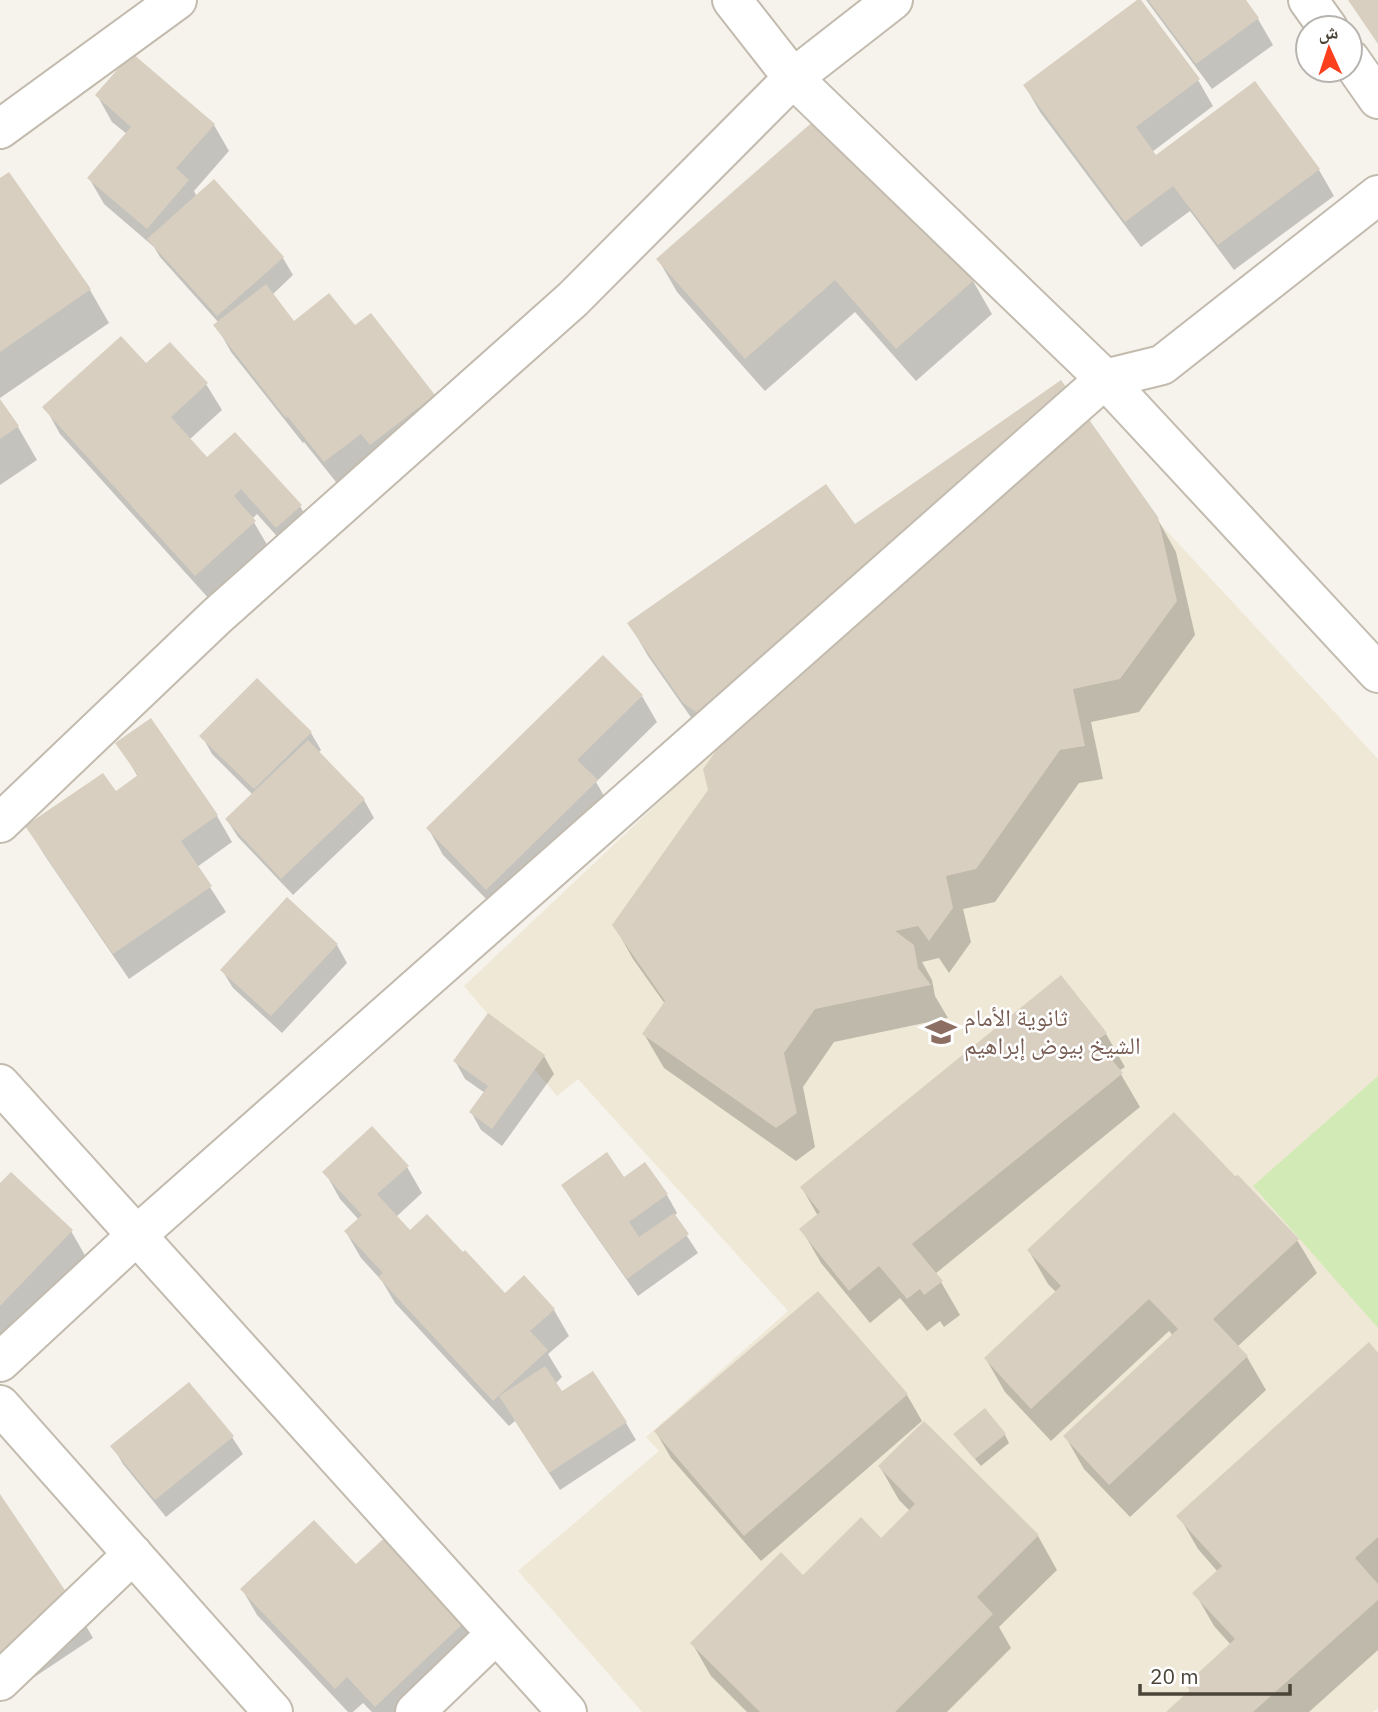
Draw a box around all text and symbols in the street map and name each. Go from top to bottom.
north arrow [1294,14,1364,84]
text: ش [1317,20,1339,45]
place label: ثانوية الأمام الشيخ بيوض إبراهيم [964,1001,1141,1062]
school or university icon: ثانوية الأمام الشيخ بيوض إبراهيم [924,1015,958,1049]
scale bar [1140,1652,1290,1696]
text: 20 m [1150,1662,1199,1690]

